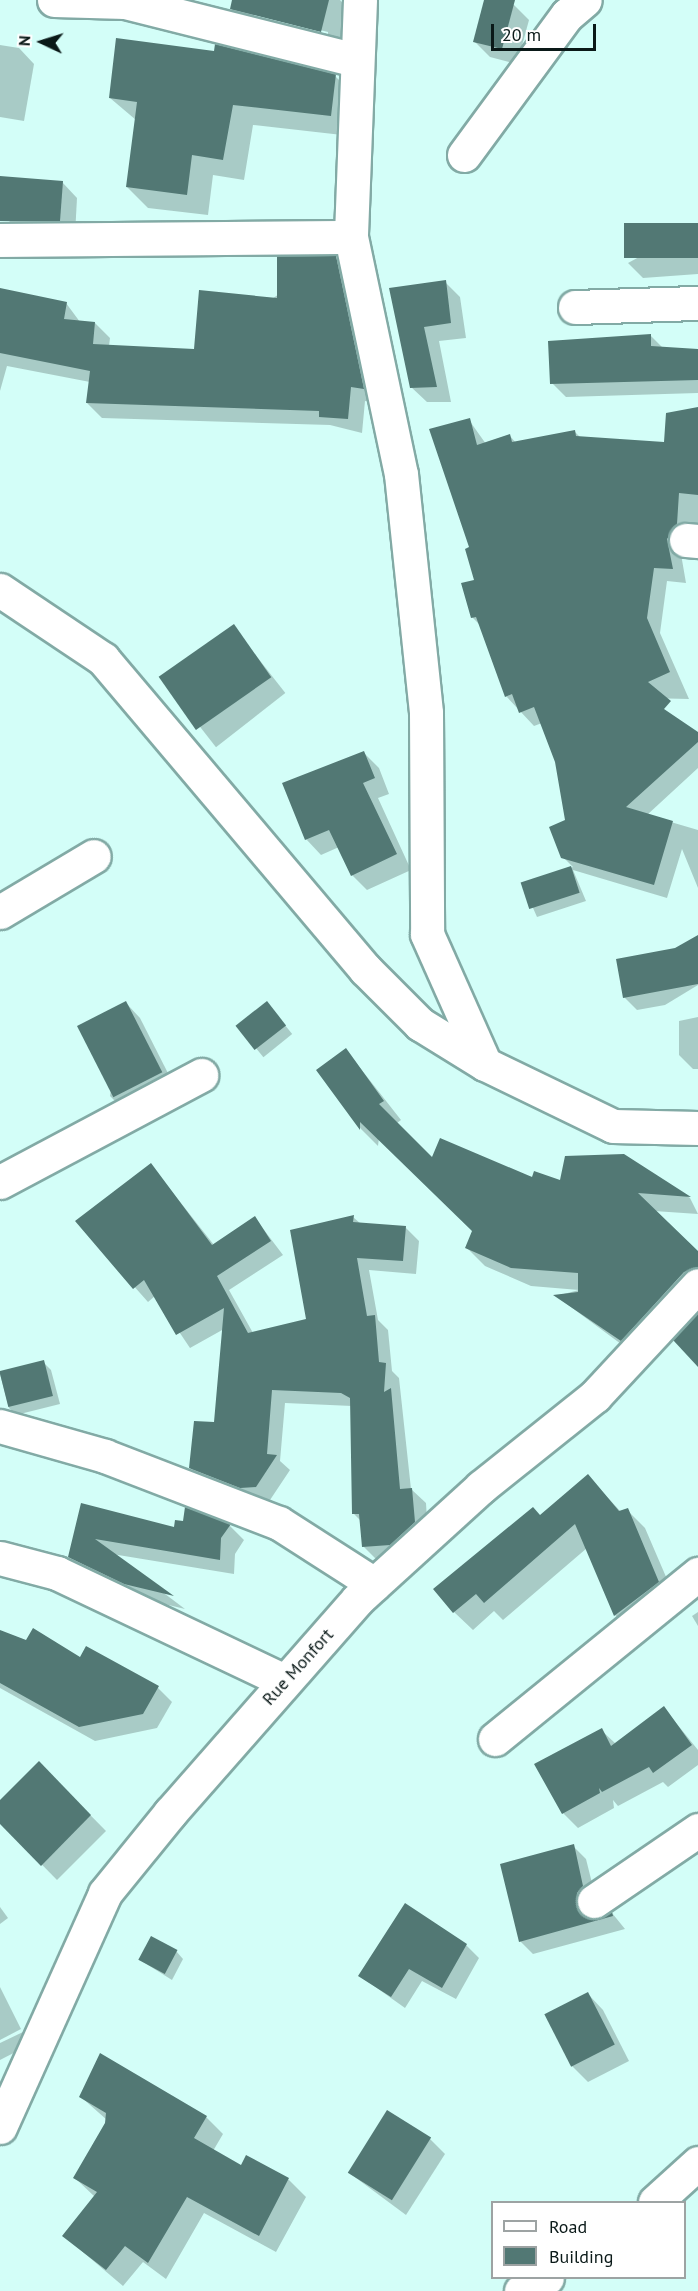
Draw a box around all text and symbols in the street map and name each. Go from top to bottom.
north arrow [12,12,72,72]
scale bar [494,12,599,50]
text: 20 m [502,23,541,46]
text: N [14,35,34,47]
street label: Rue Monfort [258,1624,338,1710]
legend [491,2201,686,2279]
text: Road [549,2215,587,2238]
text: Building [549,2245,613,2268]

